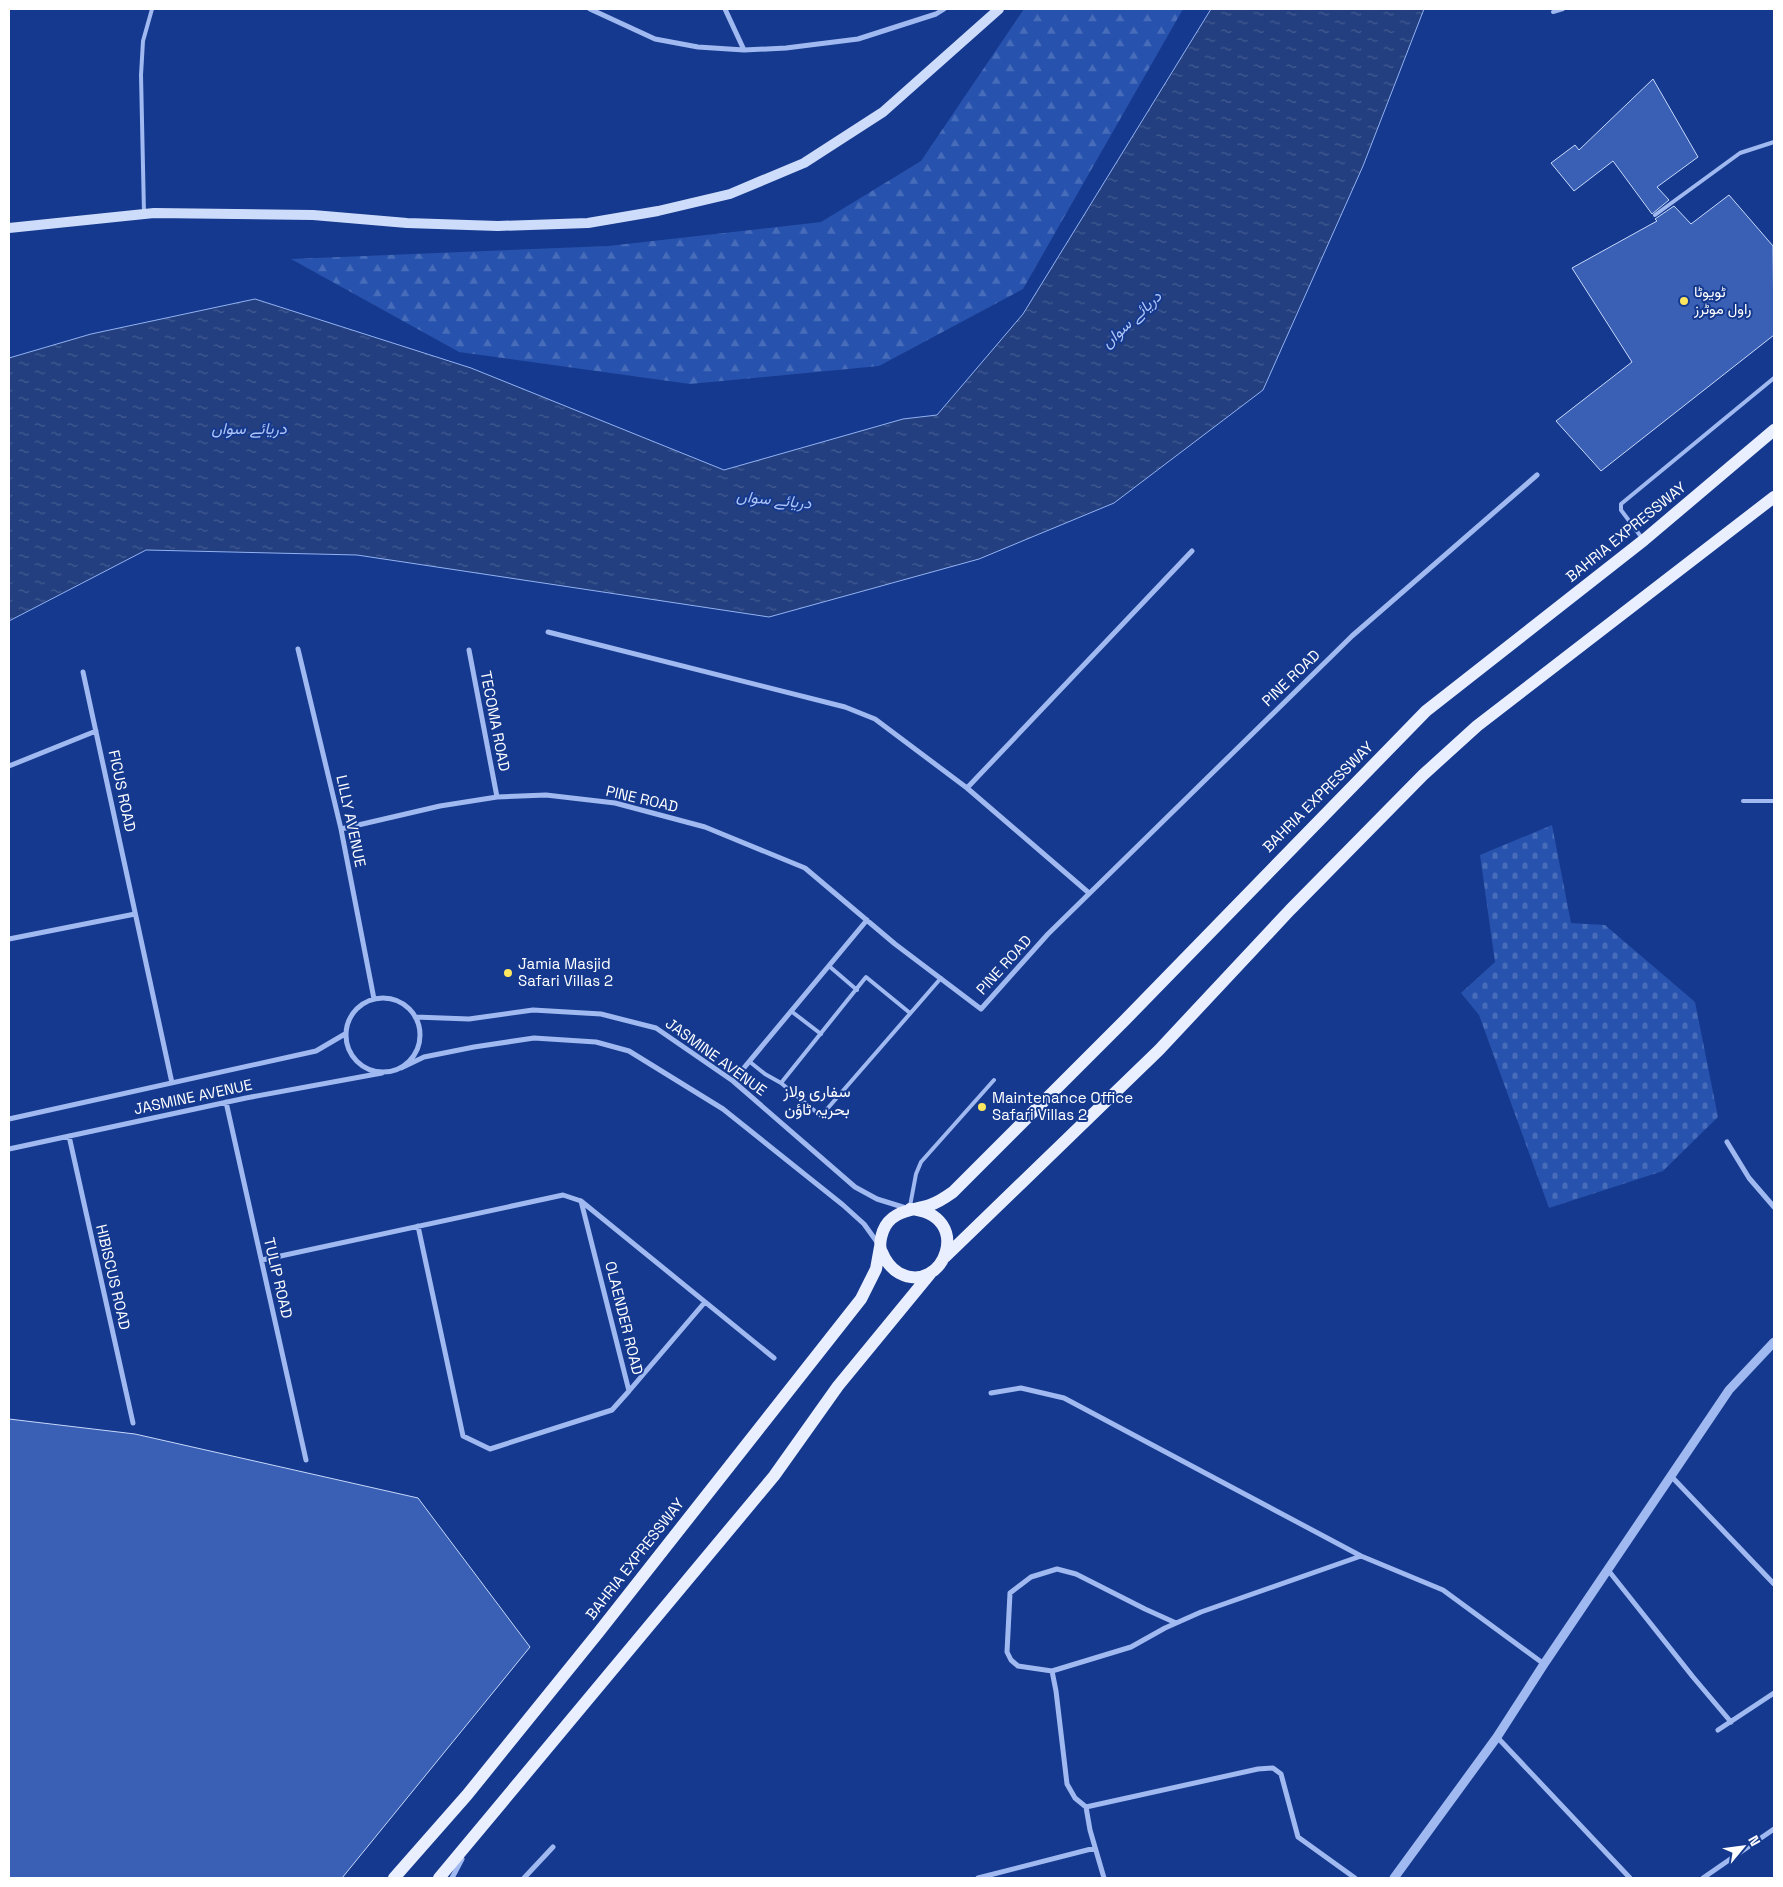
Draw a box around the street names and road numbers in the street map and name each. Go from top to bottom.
street label: BAHRIA EXPRESSWAY [1562,477,1690,586]
street label: PINE ROAD [1258,645,1324,710]
street label: TECOMA ROAD [476,669,515,773]
street label: BAHRIA EXPRESSWAY [1258,737,1377,856]
street label: FICUS ROAD [105,748,140,834]
street label: LILLY AVENUE [332,773,371,869]
street label: PINE ROAD [604,781,680,816]
street label: PINE ROAD [972,931,1035,998]
street label: JASMINE AVENUE [662,1013,771,1100]
street label: JASMINE AVENUE [132,1075,254,1118]
street label: HIBISCUS ROAD [92,1222,135,1332]
street label: TULIP ROAD [260,1236,297,1320]
street label: OLAENDER ROAD [601,1259,648,1377]
street label: BAHRIA EXPRESSWAY [581,1494,688,1623]

